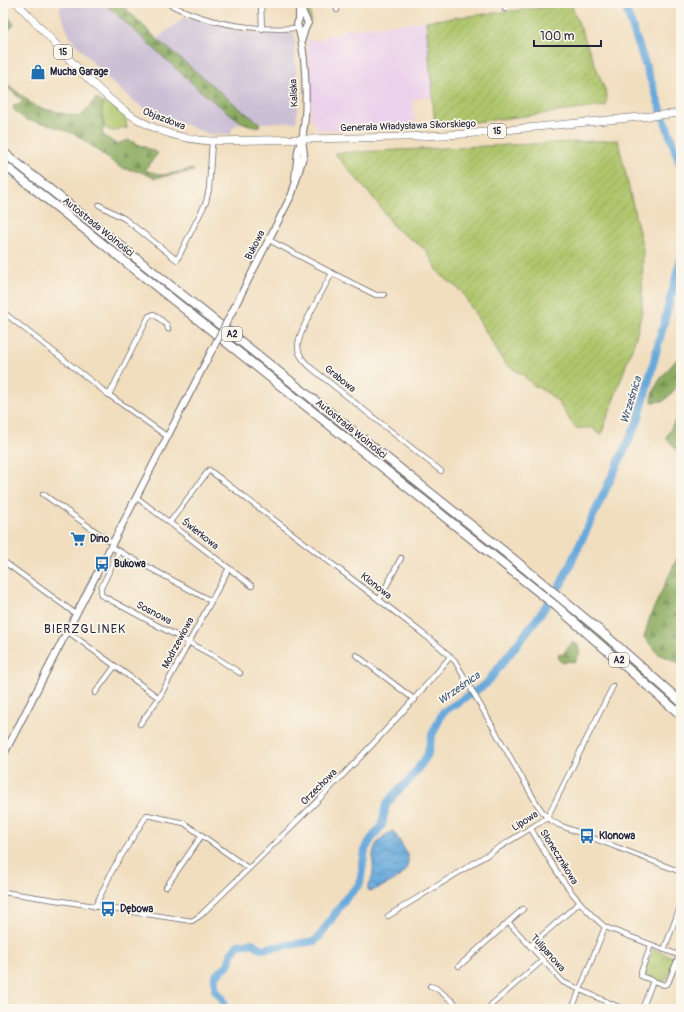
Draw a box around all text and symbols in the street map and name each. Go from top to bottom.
scale bar [534,22,601,48]
text: 100 m [540,29,575,44]
road number: 15 [54,45,72,59]
shop icon: Mucha Garage [29,63,47,81]
place label: Mucha Garage [50,66,109,78]
street label: Kaliska [287,78,301,107]
street label: Objazdowa [141,105,187,133]
street label: Generała Władysława Sikorskiego [340,118,477,134]
road number: 15 [488,124,506,138]
street label: Autostrada Wolności [60,195,136,259]
street label: Bukowa [242,228,268,262]
road number: A2 [222,327,242,341]
street label: Grabowa [322,363,358,395]
water label: Wrześnica [618,374,645,425]
street label: Autostrada Wolności [313,397,389,461]
street label: Świerkowa [179,515,222,552]
supermarket icon: Dino [69,530,87,548]
place label: Dino [90,533,110,545]
bus stop icon: Bukowa [93,555,111,573]
place label: Bukowa [114,558,146,570]
street label: Klonowa [358,570,394,602]
street label: Sosnowa [134,599,174,627]
street label: Modrzewiowa [159,615,197,671]
district label: BIERZGLINEK [44,622,126,637]
road number: A2 [609,653,629,667]
water label: Wrześnica [435,668,483,707]
street label: Orzechowa [298,766,340,808]
street label: Lipowa [510,808,541,834]
street label: Słonecznikowa [537,827,581,887]
bus stop icon: Klonowa [578,827,596,845]
place label: Klonowa [599,830,636,842]
bus stop icon: Dębowa [99,900,117,918]
place label: Dębowa [120,903,154,915]
street label: Tulipanowa [528,932,568,974]

